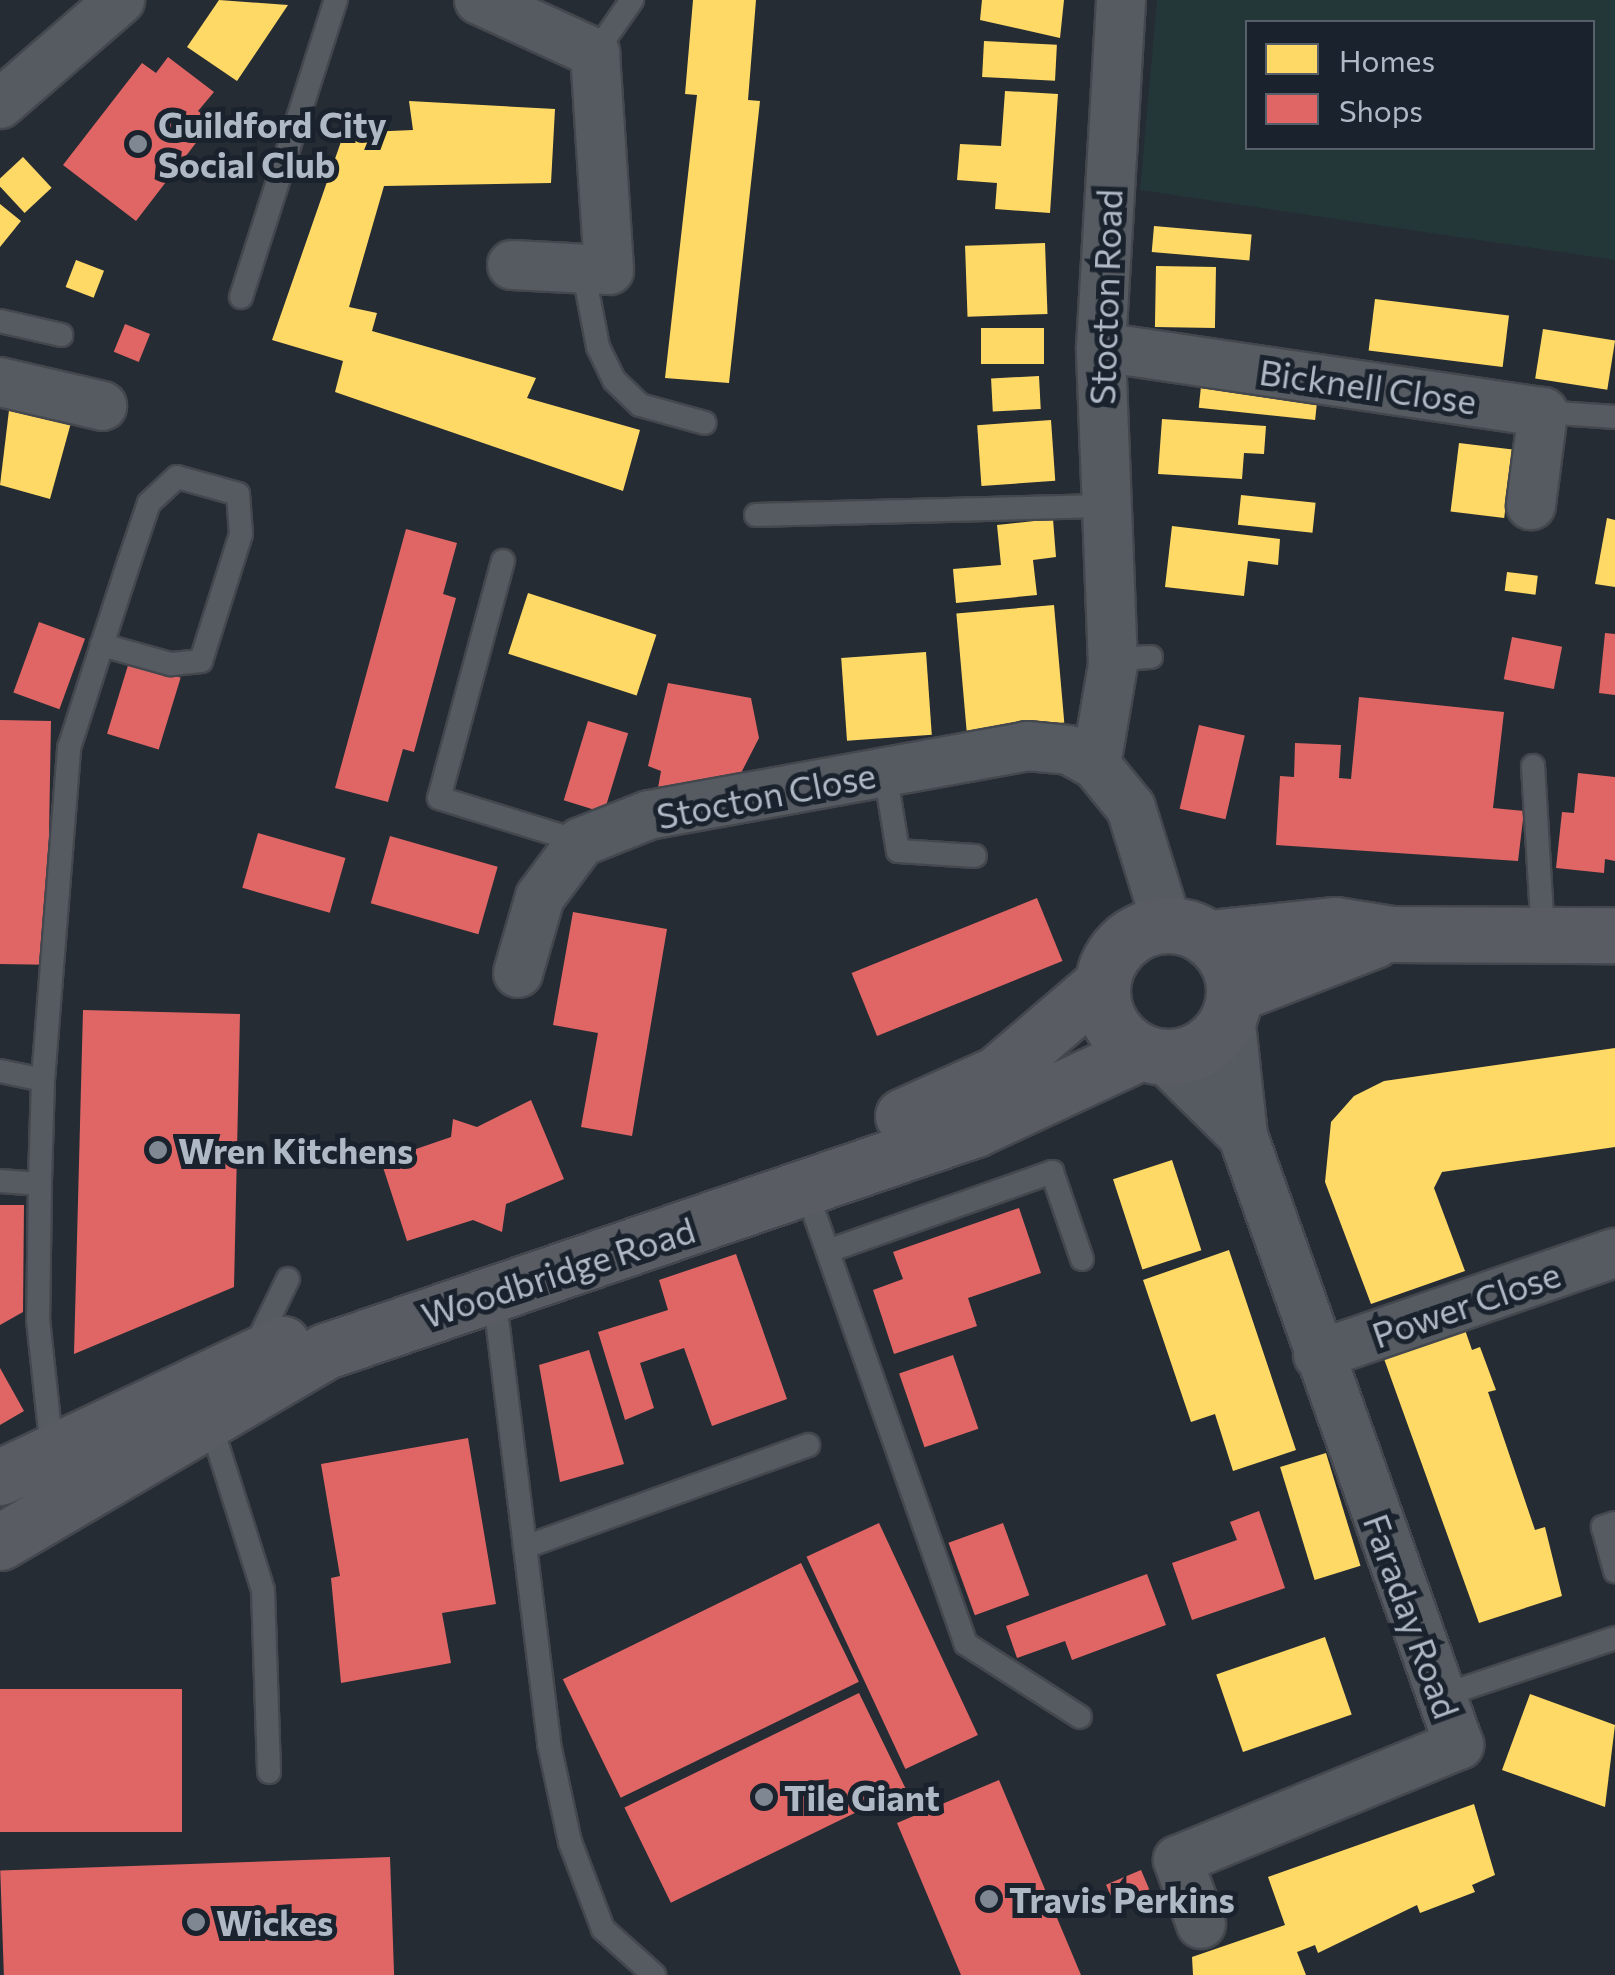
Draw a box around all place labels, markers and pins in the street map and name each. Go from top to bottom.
place label: Guildford City Social Club [158,103,387,185]
marker: Guildford City Social Club [127,133,149,155]
place label: Wren Kitchens [178,1129,413,1171]
marker: Wren Kitchens [147,1139,169,1161]
place label: Tile Giant [784,1776,940,1818]
marker: Tile Giant [753,1786,775,1808]
place label: Travis Perkins [1009,1878,1235,1920]
marker: Travis Perkins [978,1888,1000,1910]
place label: Wickes [216,1901,333,1943]
marker: Wickes [185,1911,207,1933]

